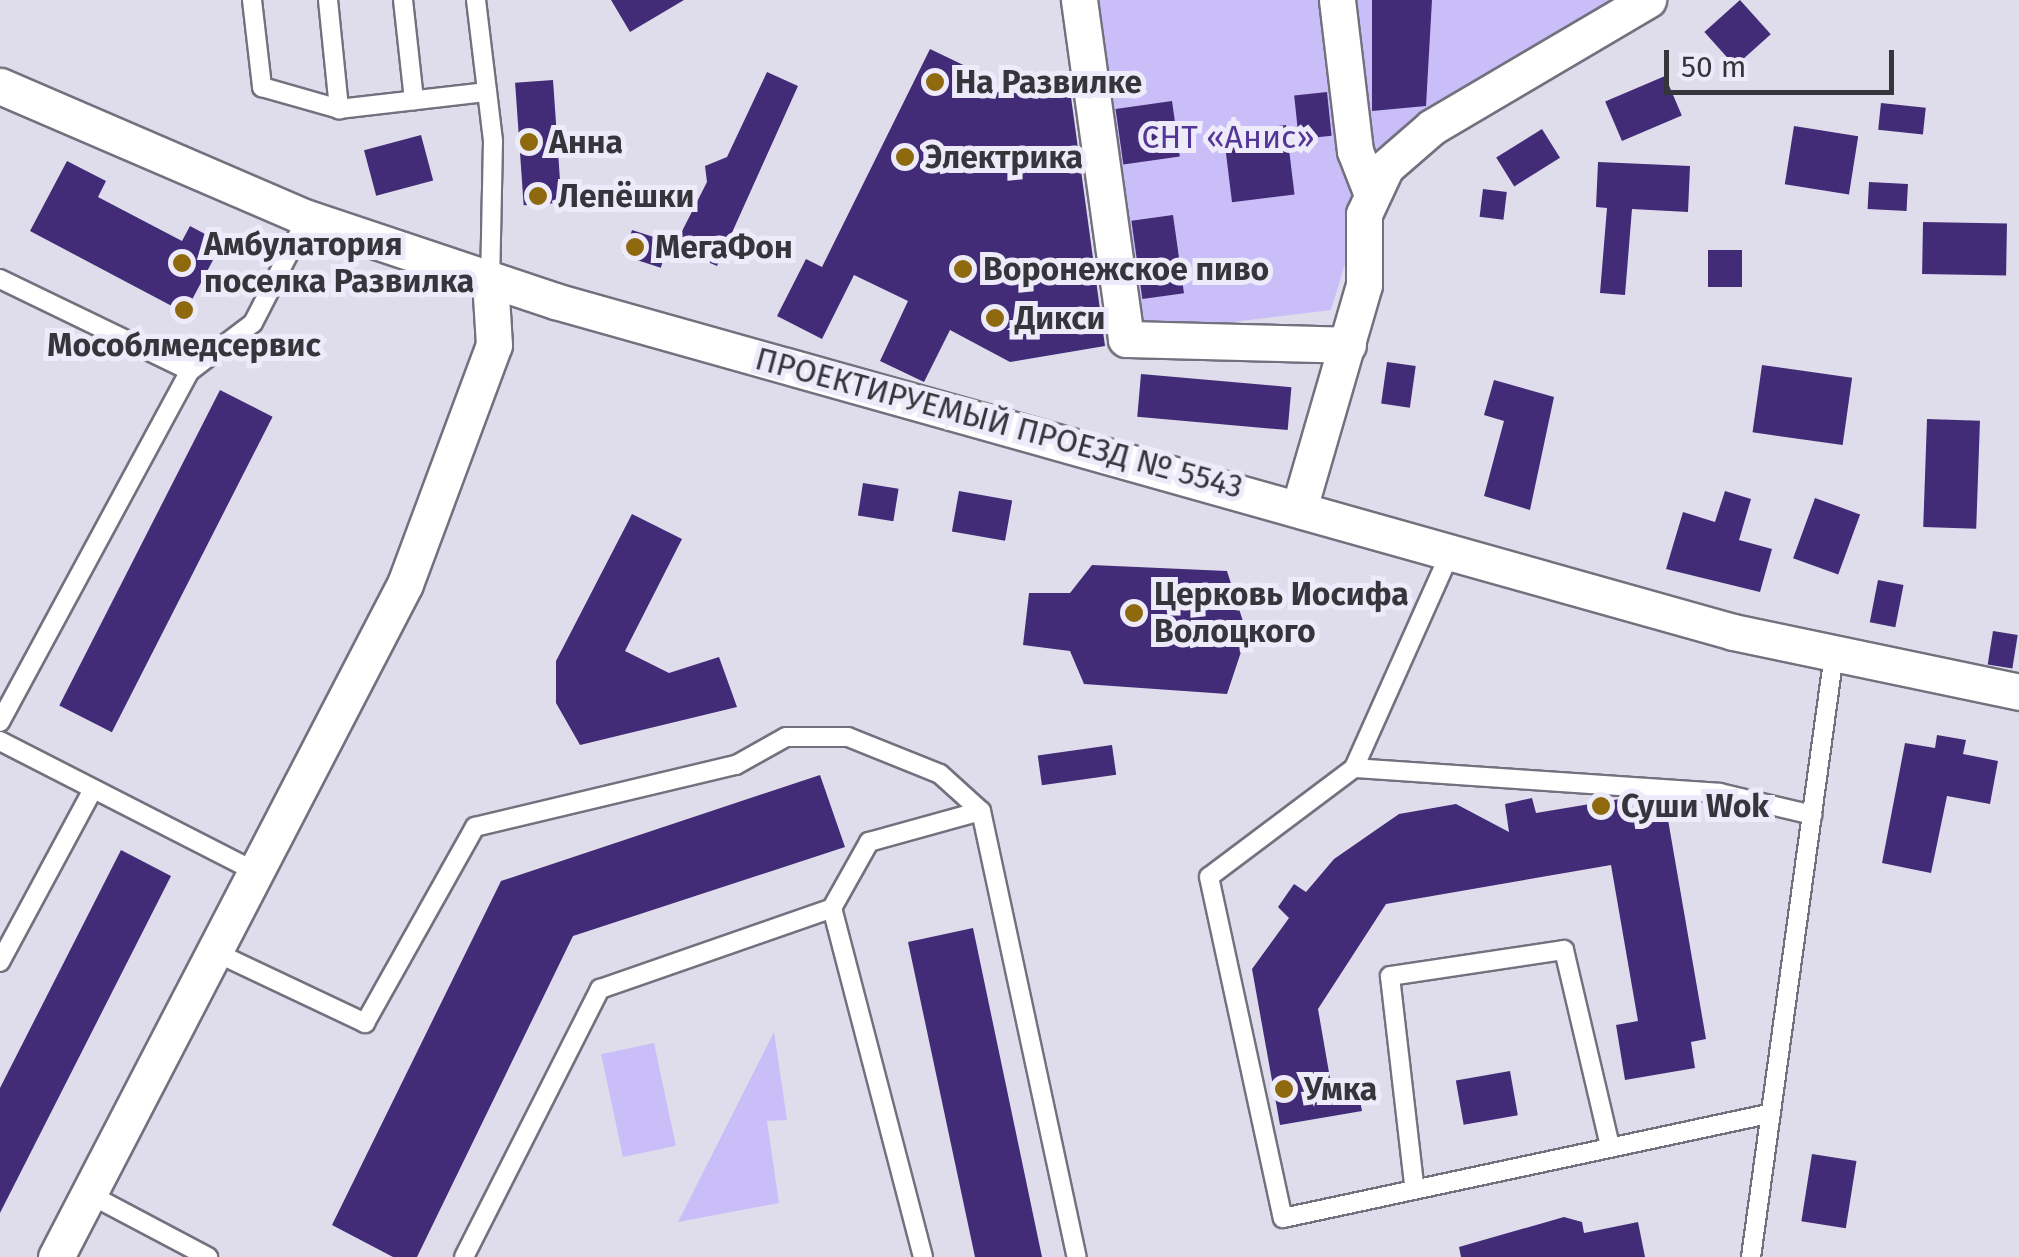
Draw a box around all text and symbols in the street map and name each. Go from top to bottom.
scale bar [1669,30,1899,92]
text: 50 m [1681,49,1746,85]
place label: На Развилке [955,63,1142,101]
marker: На Развилке [924,71,946,93]
park label: СНТ «Анис» [1141,118,1315,156]
place label: Анна [549,123,623,161]
marker: Анна [518,131,540,153]
place label: Электрика [925,138,1083,176]
marker: Электрика [894,146,916,168]
place label: Лепёшки [558,177,694,215]
marker: Лепёшки [527,185,549,207]
place label: Амбулатория поселка Развилка [204,226,474,301]
place label: МегаФон [655,228,793,266]
marker: МегаФон [624,236,646,258]
marker: Амбулатория поселка Развилка [169,250,195,276]
place label: Воронежское пиво [983,250,1269,288]
marker: Воронежское пиво [952,258,974,280]
marker: Мособлмедсервис [173,299,195,321]
place label: Дикси [1015,299,1105,337]
marker: Дикси [984,307,1006,329]
place label: Мособлмедсервис [47,326,321,364]
street label: ПРОЕКТИРУЕМЫЙ ПРОЕЗД № 5543 [751,339,1247,507]
place label: Церковь Иосифа Волоцкого [1154,576,1409,651]
marker: Церковь Иосифа Волоцкого [1123,602,1145,624]
place label: Суши Wok [1621,787,1769,825]
marker: Суши Wok [1590,795,1612,817]
place label: Умка [1304,1070,1377,1108]
marker: Умка [1273,1078,1295,1100]

